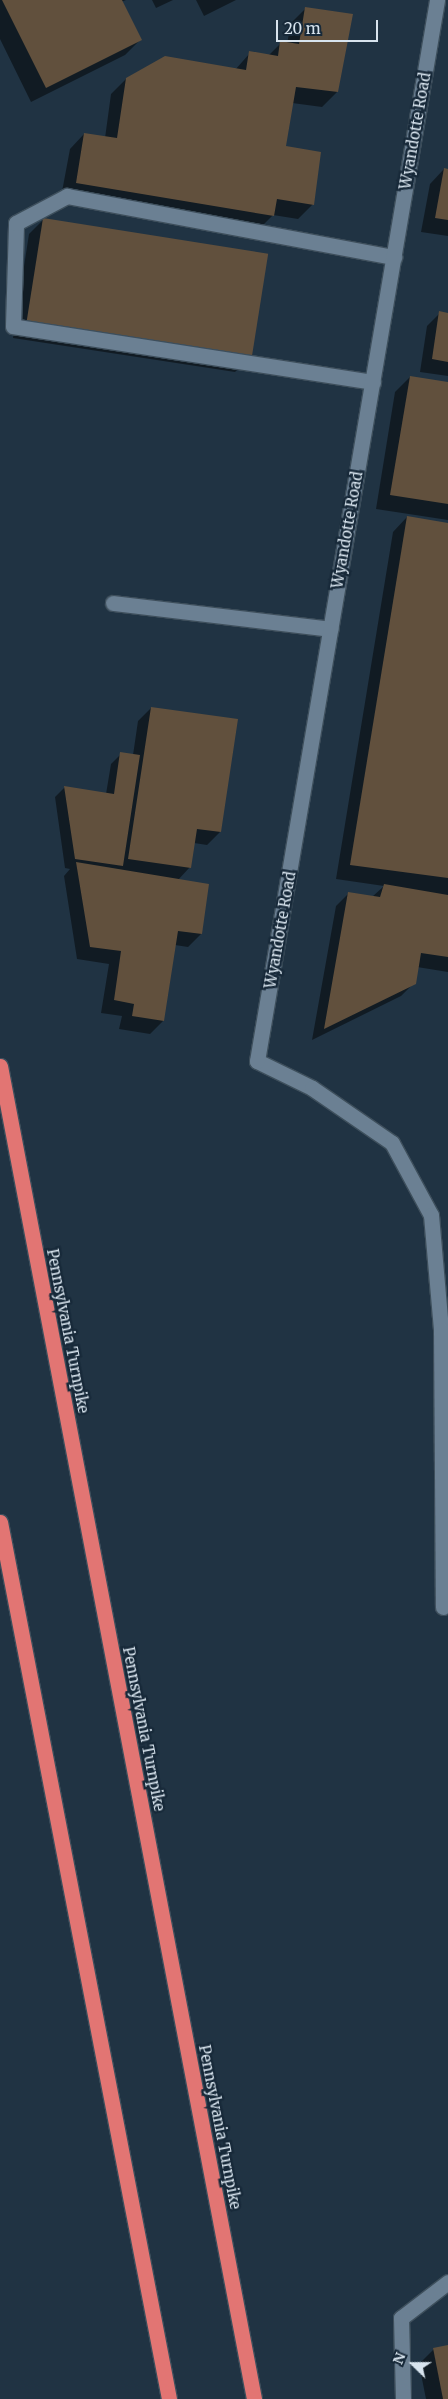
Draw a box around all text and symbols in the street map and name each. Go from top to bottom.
scale bar [278,10,380,42]
text: 20 m [284,19,321,38]
street label: Wyandotte Road [396,71,434,191]
street label: Wyandotte Road [328,470,366,590]
street label: Wyandotte Road [261,870,299,990]
street label: Pennsylvania Turnpike [43,1247,93,1415]
street label: Pennsylvania Turnpike [119,1645,169,1813]
street label: Pennsylvania Turnpike [195,2043,245,2211]
north arrow [388,2339,438,2389]
text: N [389,2350,410,2367]

